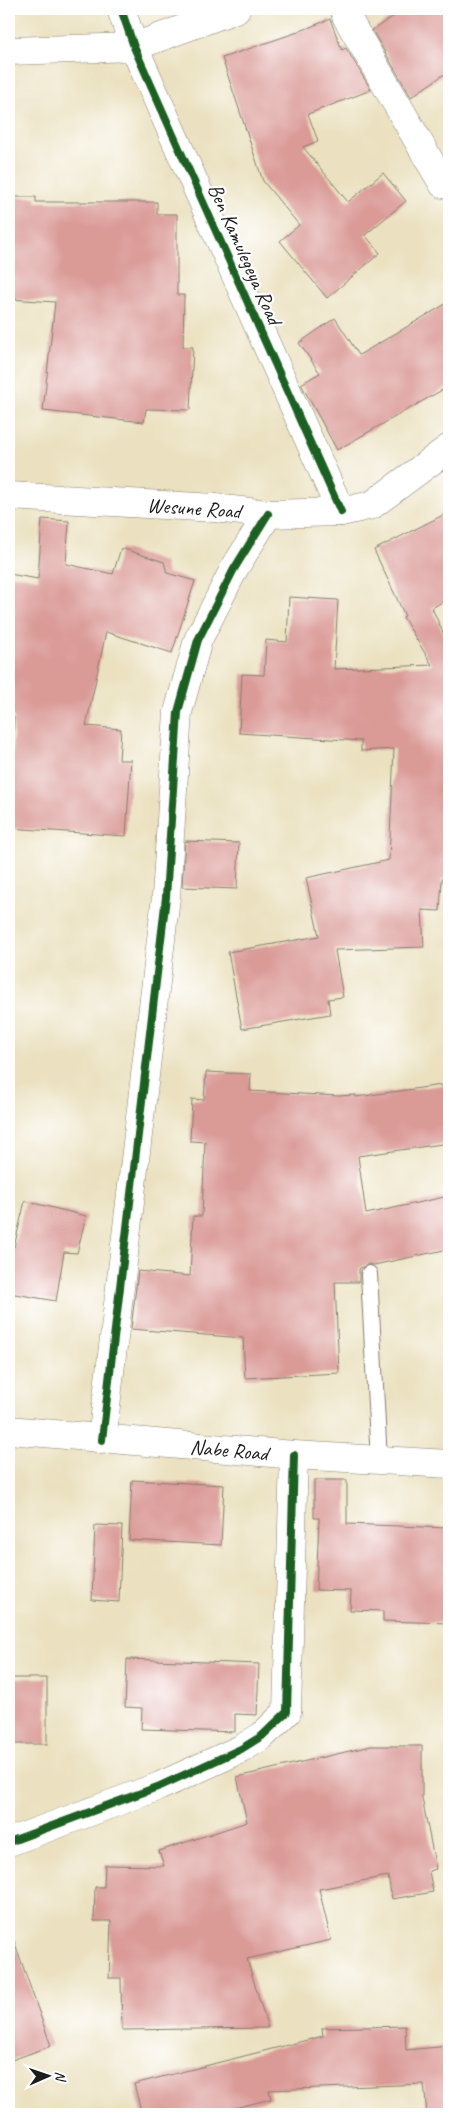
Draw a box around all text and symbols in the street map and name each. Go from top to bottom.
street label: Ben Kamulegeya Road [202,179,289,331]
street label: Wesune Road [146,492,244,524]
street label: Nabe Road [189,1434,273,1467]
north arrow [22,2050,72,2100]
text: N [52,2071,69,2083]

